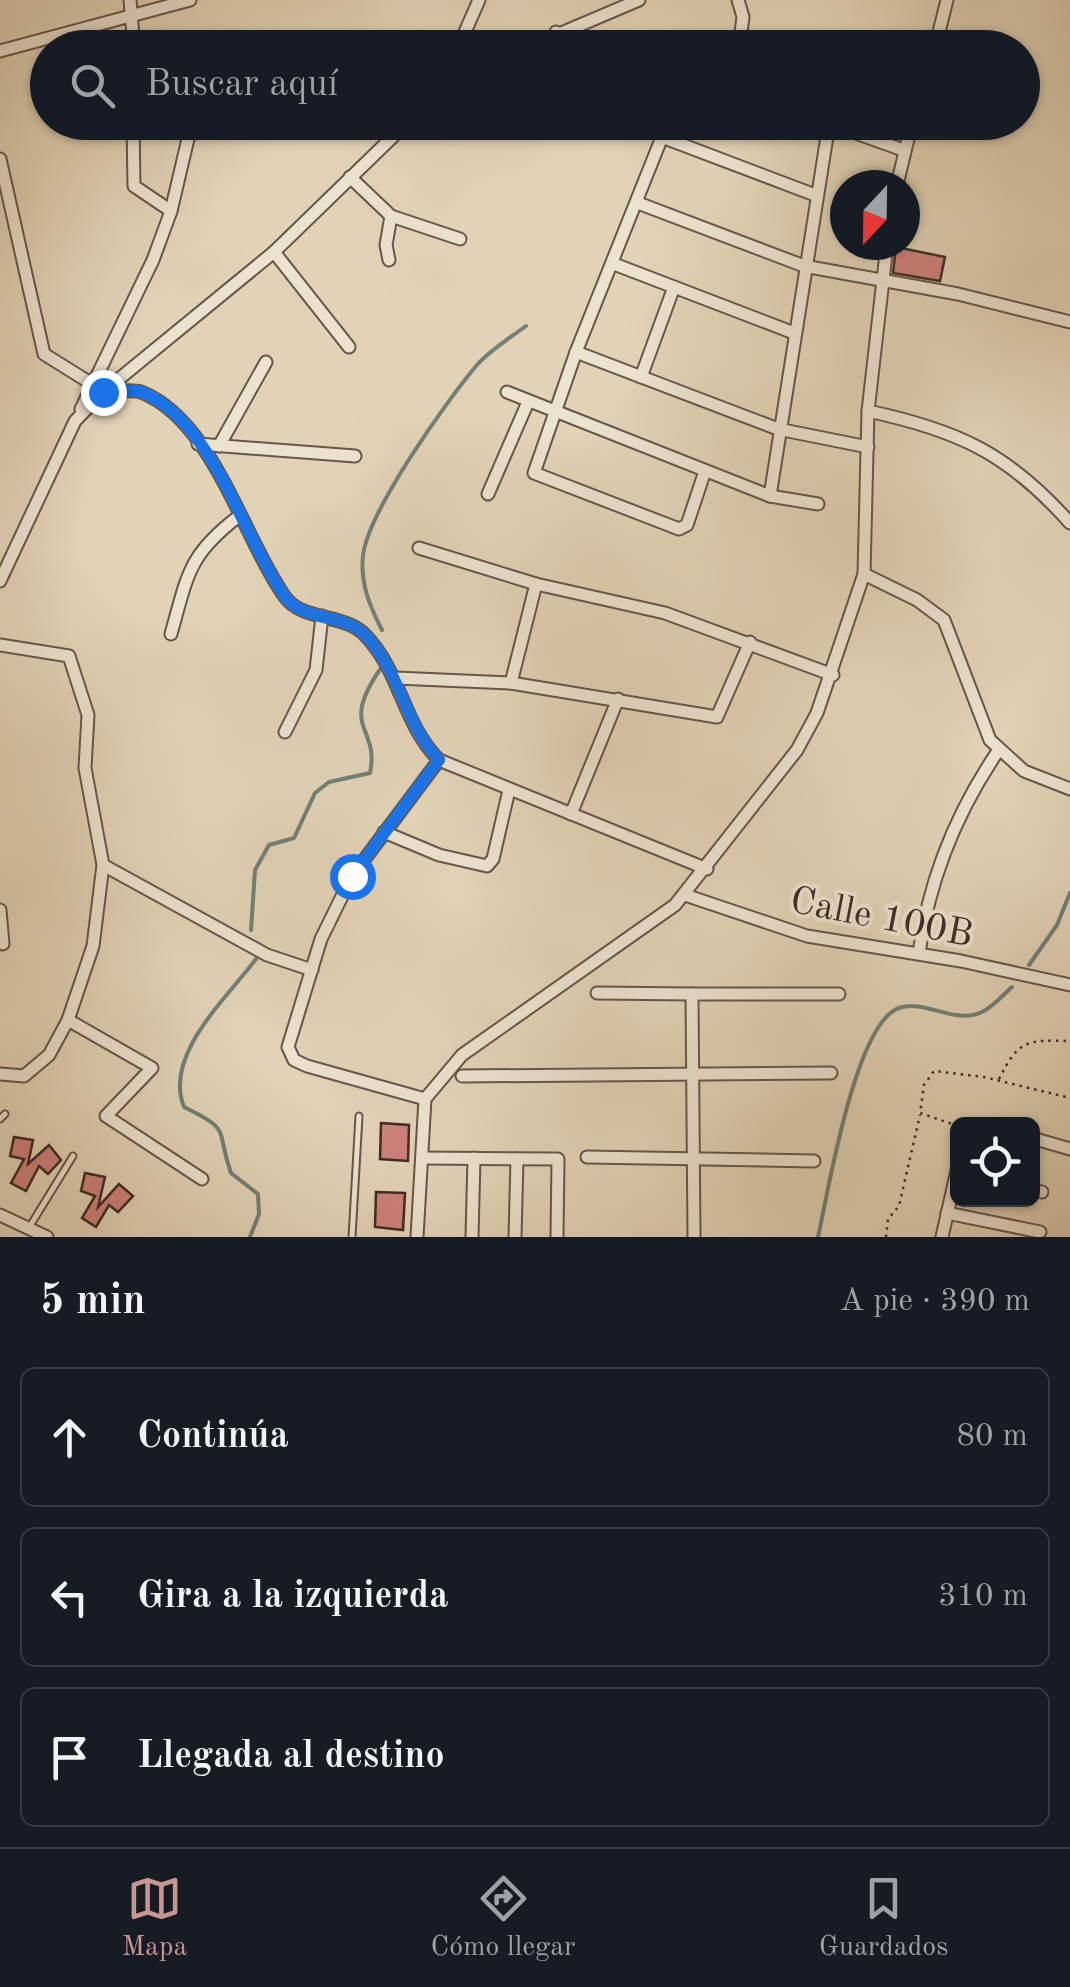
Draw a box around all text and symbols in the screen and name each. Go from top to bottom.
search box [30,30,1040,140]
icon: search [65,58,120,113]
text: Buscar aquí [145,66,338,104]
north arrow [830,170,920,260]
route end [81,370,127,416]
route start [330,854,376,900]
street label: Calle 100B [787,883,976,955]
map controls [950,1117,1040,1207]
button: locate [950,1117,1040,1207]
text: 5 min [40,1281,146,1323]
text: A pie · 390 m [840,1286,1030,1318]
icon: ahead [42,1410,97,1465]
text: Continúa [137,1418,289,1456]
text: 80 m [957,1421,1028,1453]
icon: left [42,1570,97,1625]
text: Gira a la izquierda [137,1578,449,1616]
text: 310 m [938,1581,1028,1613]
icon: arrive [42,1730,97,1785]
text: Llegada al destino [137,1738,445,1776]
tab: Mapa [122,1871,187,1966]
tab: Cómo llegar [431,1871,576,1966]
tab: Guardados [819,1871,948,1966]

